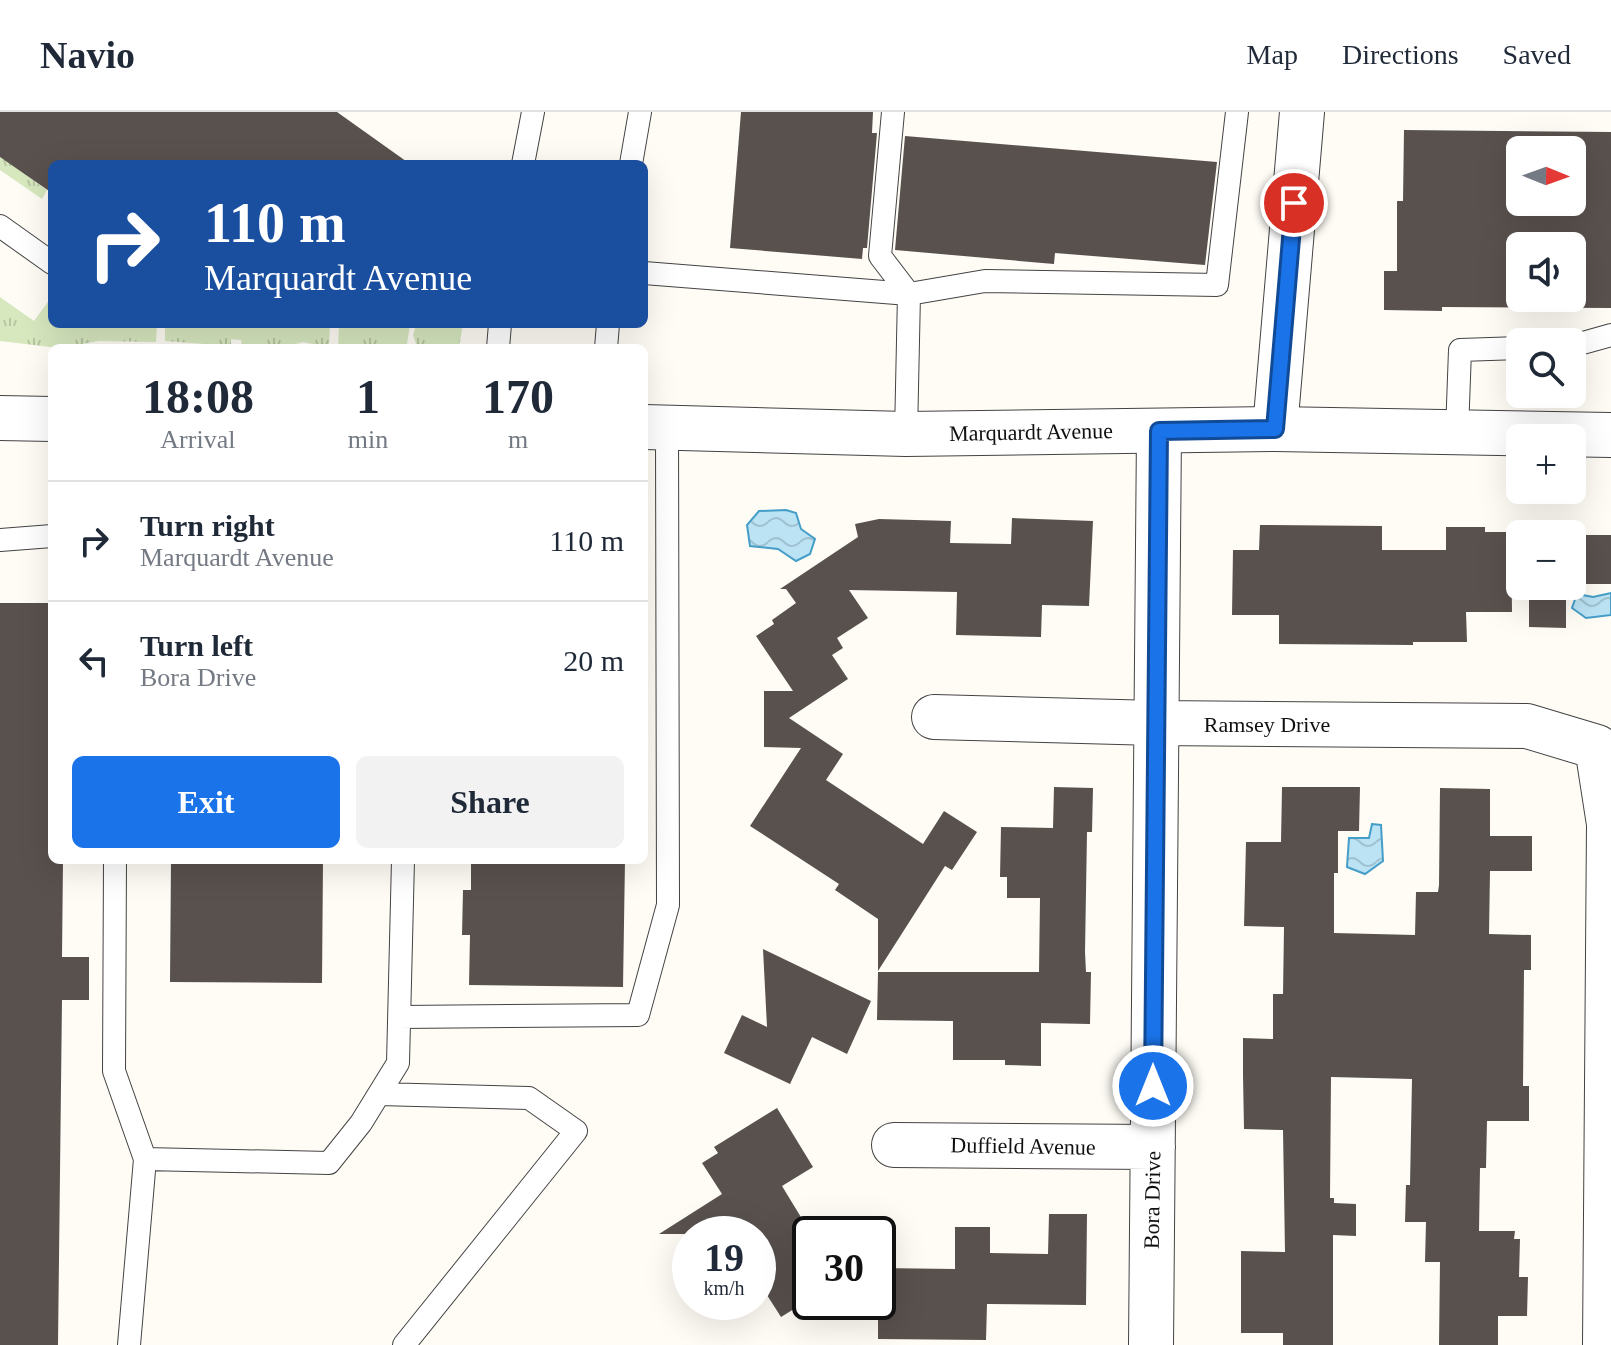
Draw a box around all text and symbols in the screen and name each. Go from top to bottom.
text: Navio [40,34,135,76]
text: Map [1247,39,1298,70]
text: Directions [1342,39,1459,70]
text: Saved [1503,39,1571,70]
north arrow [1506,136,1586,216]
map controls [1506,136,1586,600]
pin [1260,169,1328,237]
icon: arrive [1272,181,1316,225]
icon: right [72,192,176,296]
text: 110 m [204,192,346,254]
button: sound [1506,232,1586,312]
text: Marquardt Avenue [204,258,472,298]
button: search [1506,328,1586,408]
text: 18:08 [142,370,254,423]
text: 1 [356,370,380,423]
text: 170 [482,370,554,423]
street label: Marquardt Avenue [949,418,1113,446]
button: + [1506,424,1586,504]
text: Arrival [160,425,235,454]
text: min [348,425,388,454]
text: m [508,425,528,454]
text: Turn right [140,509,275,542]
icon: right [72,519,116,563]
button: − [1506,520,1586,600]
text: 110 m [549,524,624,557]
text: Marquardt Avenue [140,543,334,572]
text: Turn left [140,629,253,662]
icon: left [72,639,116,683]
text: 20 m [563,644,624,677]
text: Bora Drive [140,663,256,692]
street label: Ramsey Drive [1204,712,1330,737]
button: Exit [72,756,340,848]
button: Share [356,756,624,848]
position arrow [1111,1044,1195,1128]
street label: Duffield Avenue [950,1132,1096,1160]
street label: Bora Drive [1139,1151,1165,1249]
speed limit sign: 30 [792,1216,896,1320]
text: 19 [704,1235,744,1280]
text: km/h [703,1277,745,1299]

